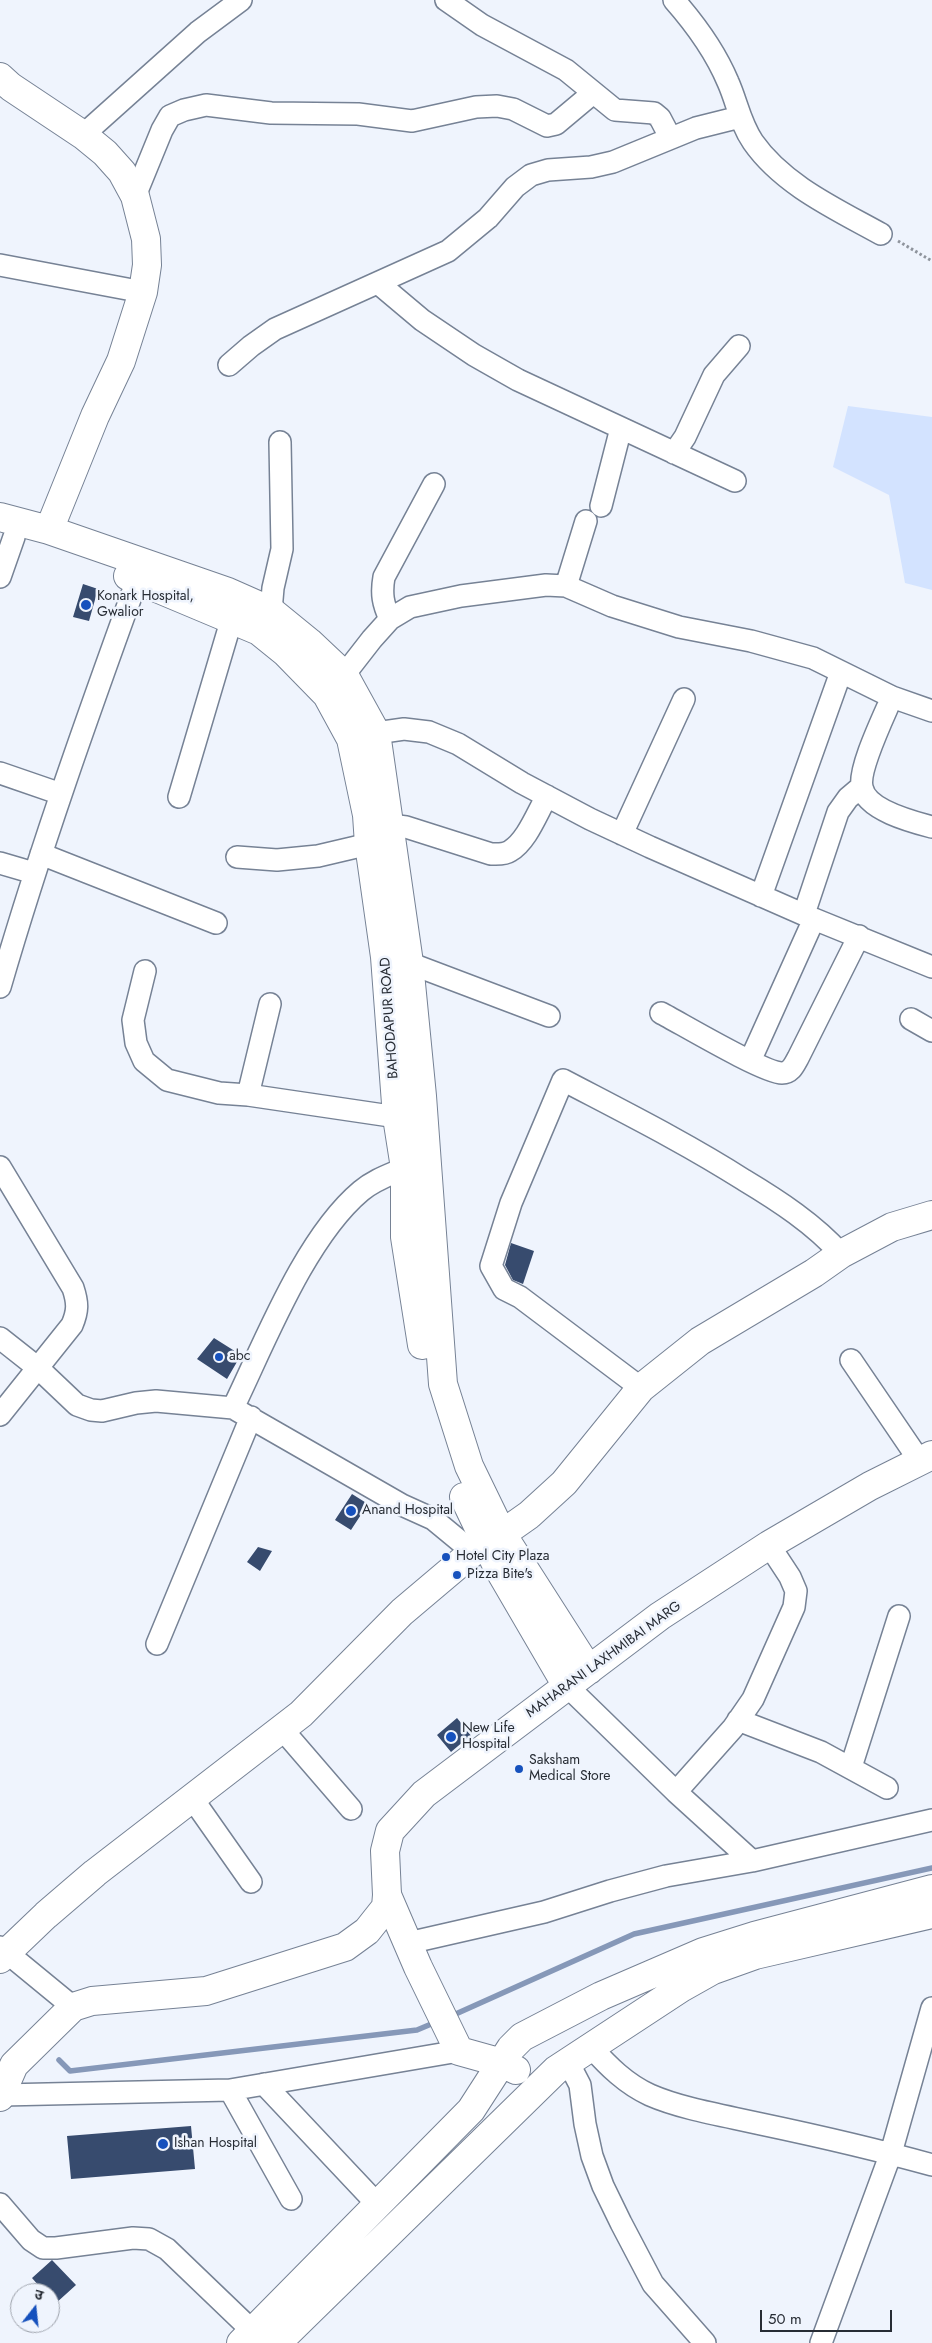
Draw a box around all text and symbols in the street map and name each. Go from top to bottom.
place label: Konark Hospital, Gwalior [97,589,194,622]
marker: Konark Hospital, Gwalior [79,598,93,612]
street label: BAHODAPUR ROAD [377,957,403,1079]
place label: abc [229,1349,250,1365]
marker: abc [213,1351,225,1363]
place label: Anand Hospital [362,1503,453,1519]
marker: Anand Hospital [344,1504,358,1518]
place label: Hotel City Plaza [456,1549,549,1565]
marker: Hotel City Plaza [440,1551,452,1563]
place label: Pizza Bite's [467,1567,532,1583]
marker: Pizza Bite's [451,1569,463,1581]
street label: MAHARANI LAXHMIBAI MARG [523,1598,685,1722]
place label: New Life Hospital [462,1721,515,1754]
marker: New Life Hospital [444,1730,458,1744]
place label: Saksham Medical Store [529,1753,610,1785]
marker: Saksham Medical Store [513,1763,525,1775]
place label: Ishan Hospital [174,2136,257,2152]
marker: Ishan Hospital [156,2137,170,2151]
north arrow [10,2283,60,2333]
text: उ [32,2284,46,2305]
scale bar [762,2300,894,2332]
text: 50 m [768,2308,802,2330]

